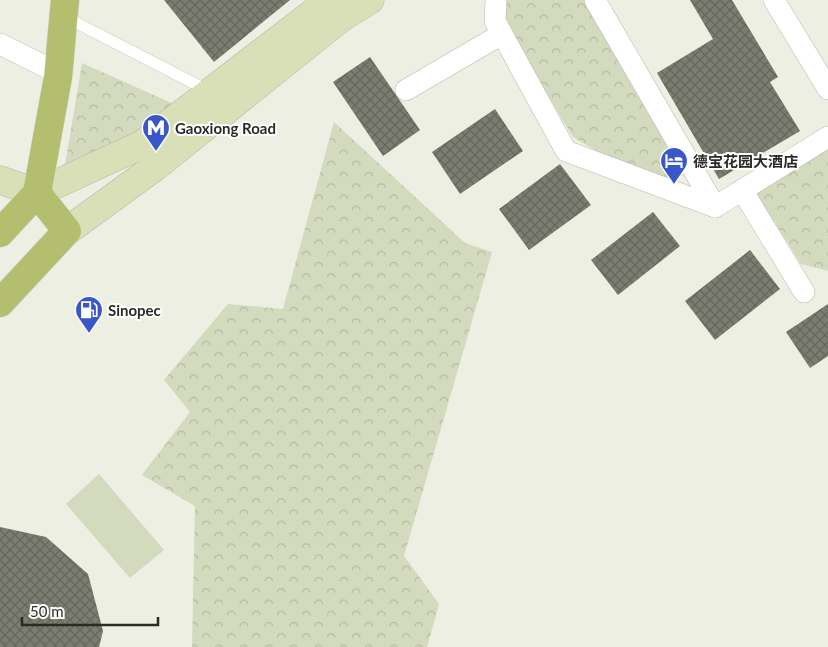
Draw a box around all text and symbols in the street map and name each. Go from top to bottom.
metro station icon: Gaoxiong Road [141,113,171,152]
place label: Gaoxiong Road [175,119,276,137]
hotel icon: 德宝花园大酒店 [659,146,689,185]
place label: 德宝花园大酒店 [693,152,798,170]
fuel station icon: Sinopec [74,295,104,334]
place label: Sinopec [108,301,161,319]
scale bar [22,594,159,626]
text: 50 m [30,602,64,620]

